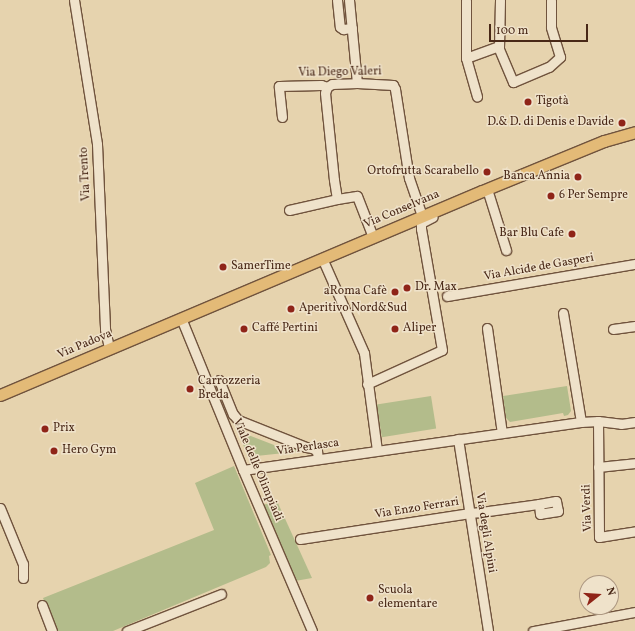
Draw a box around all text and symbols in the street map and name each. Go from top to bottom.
scale bar [491,16,590,42]
text: 100 m [496,23,528,39]
street label: Via Diego Valeri [298,65,382,81]
place label: Tigotà [536,95,569,109]
marker: Tigotà [523,97,533,107]
place label: D.& D. di Denis e Davide [487,116,614,130]
marker: D.& D. di Denis e Davide [617,118,627,128]
street label: Via Trento [77,146,95,202]
place label: Ortofrutta Scarabello [367,165,479,179]
marker: Ortofrutta Scarabello [482,167,492,177]
place label: Banca Annia [503,170,570,184]
marker: Banca Annia [573,172,583,182]
street label: Via Conselvana [362,188,442,232]
place label: 6 Per Sempre [559,189,628,203]
marker: 6 Per Sempre [546,191,556,201]
place label: Bar Blu Cafe [499,227,564,241]
marker: Bar Blu Cafe [567,229,577,239]
street label: Via Alcide de Gasperi [483,251,595,285]
place label: SamerTime [231,260,291,274]
marker: SamerTime [218,262,228,272]
place label: Dr. Max [415,281,457,295]
marker: Dr. Max [402,283,412,293]
place label: aRoma Cafè [324,285,387,299]
marker: aRoma Cafè [390,287,400,297]
place label: Aperitivo Nord&Sud [299,302,407,316]
marker: Aperitivo Nord&Sud [286,304,296,314]
place label: Caffé Pertini [252,322,318,336]
place label: Aliper [403,322,436,336]
marker: Caffé Pertini [239,324,249,334]
marker: Aliper [390,324,400,334]
street label: Via Padova [56,327,114,363]
place label: Carrozzeria Breda [198,375,261,403]
marker: Carrozzeria Breda [185,384,195,394]
street label: Viale delle Olimpiadi [229,417,285,523]
place label: Prix [53,422,75,436]
marker: Prix [40,424,50,434]
street label: Via Perlasca [276,436,340,460]
place label: Hero Gym [62,444,116,458]
marker: Hero Gym [49,446,59,456]
street label: Via Verdi [580,484,596,532]
street label: Via degli Alpini [472,492,498,574]
street label: Via Enzo Ferrari [374,495,460,523]
north arrow [579,575,619,615]
place label: Scuola elementare [378,584,437,612]
text: N [602,586,618,598]
marker: Scuola elementare [365,593,375,603]

